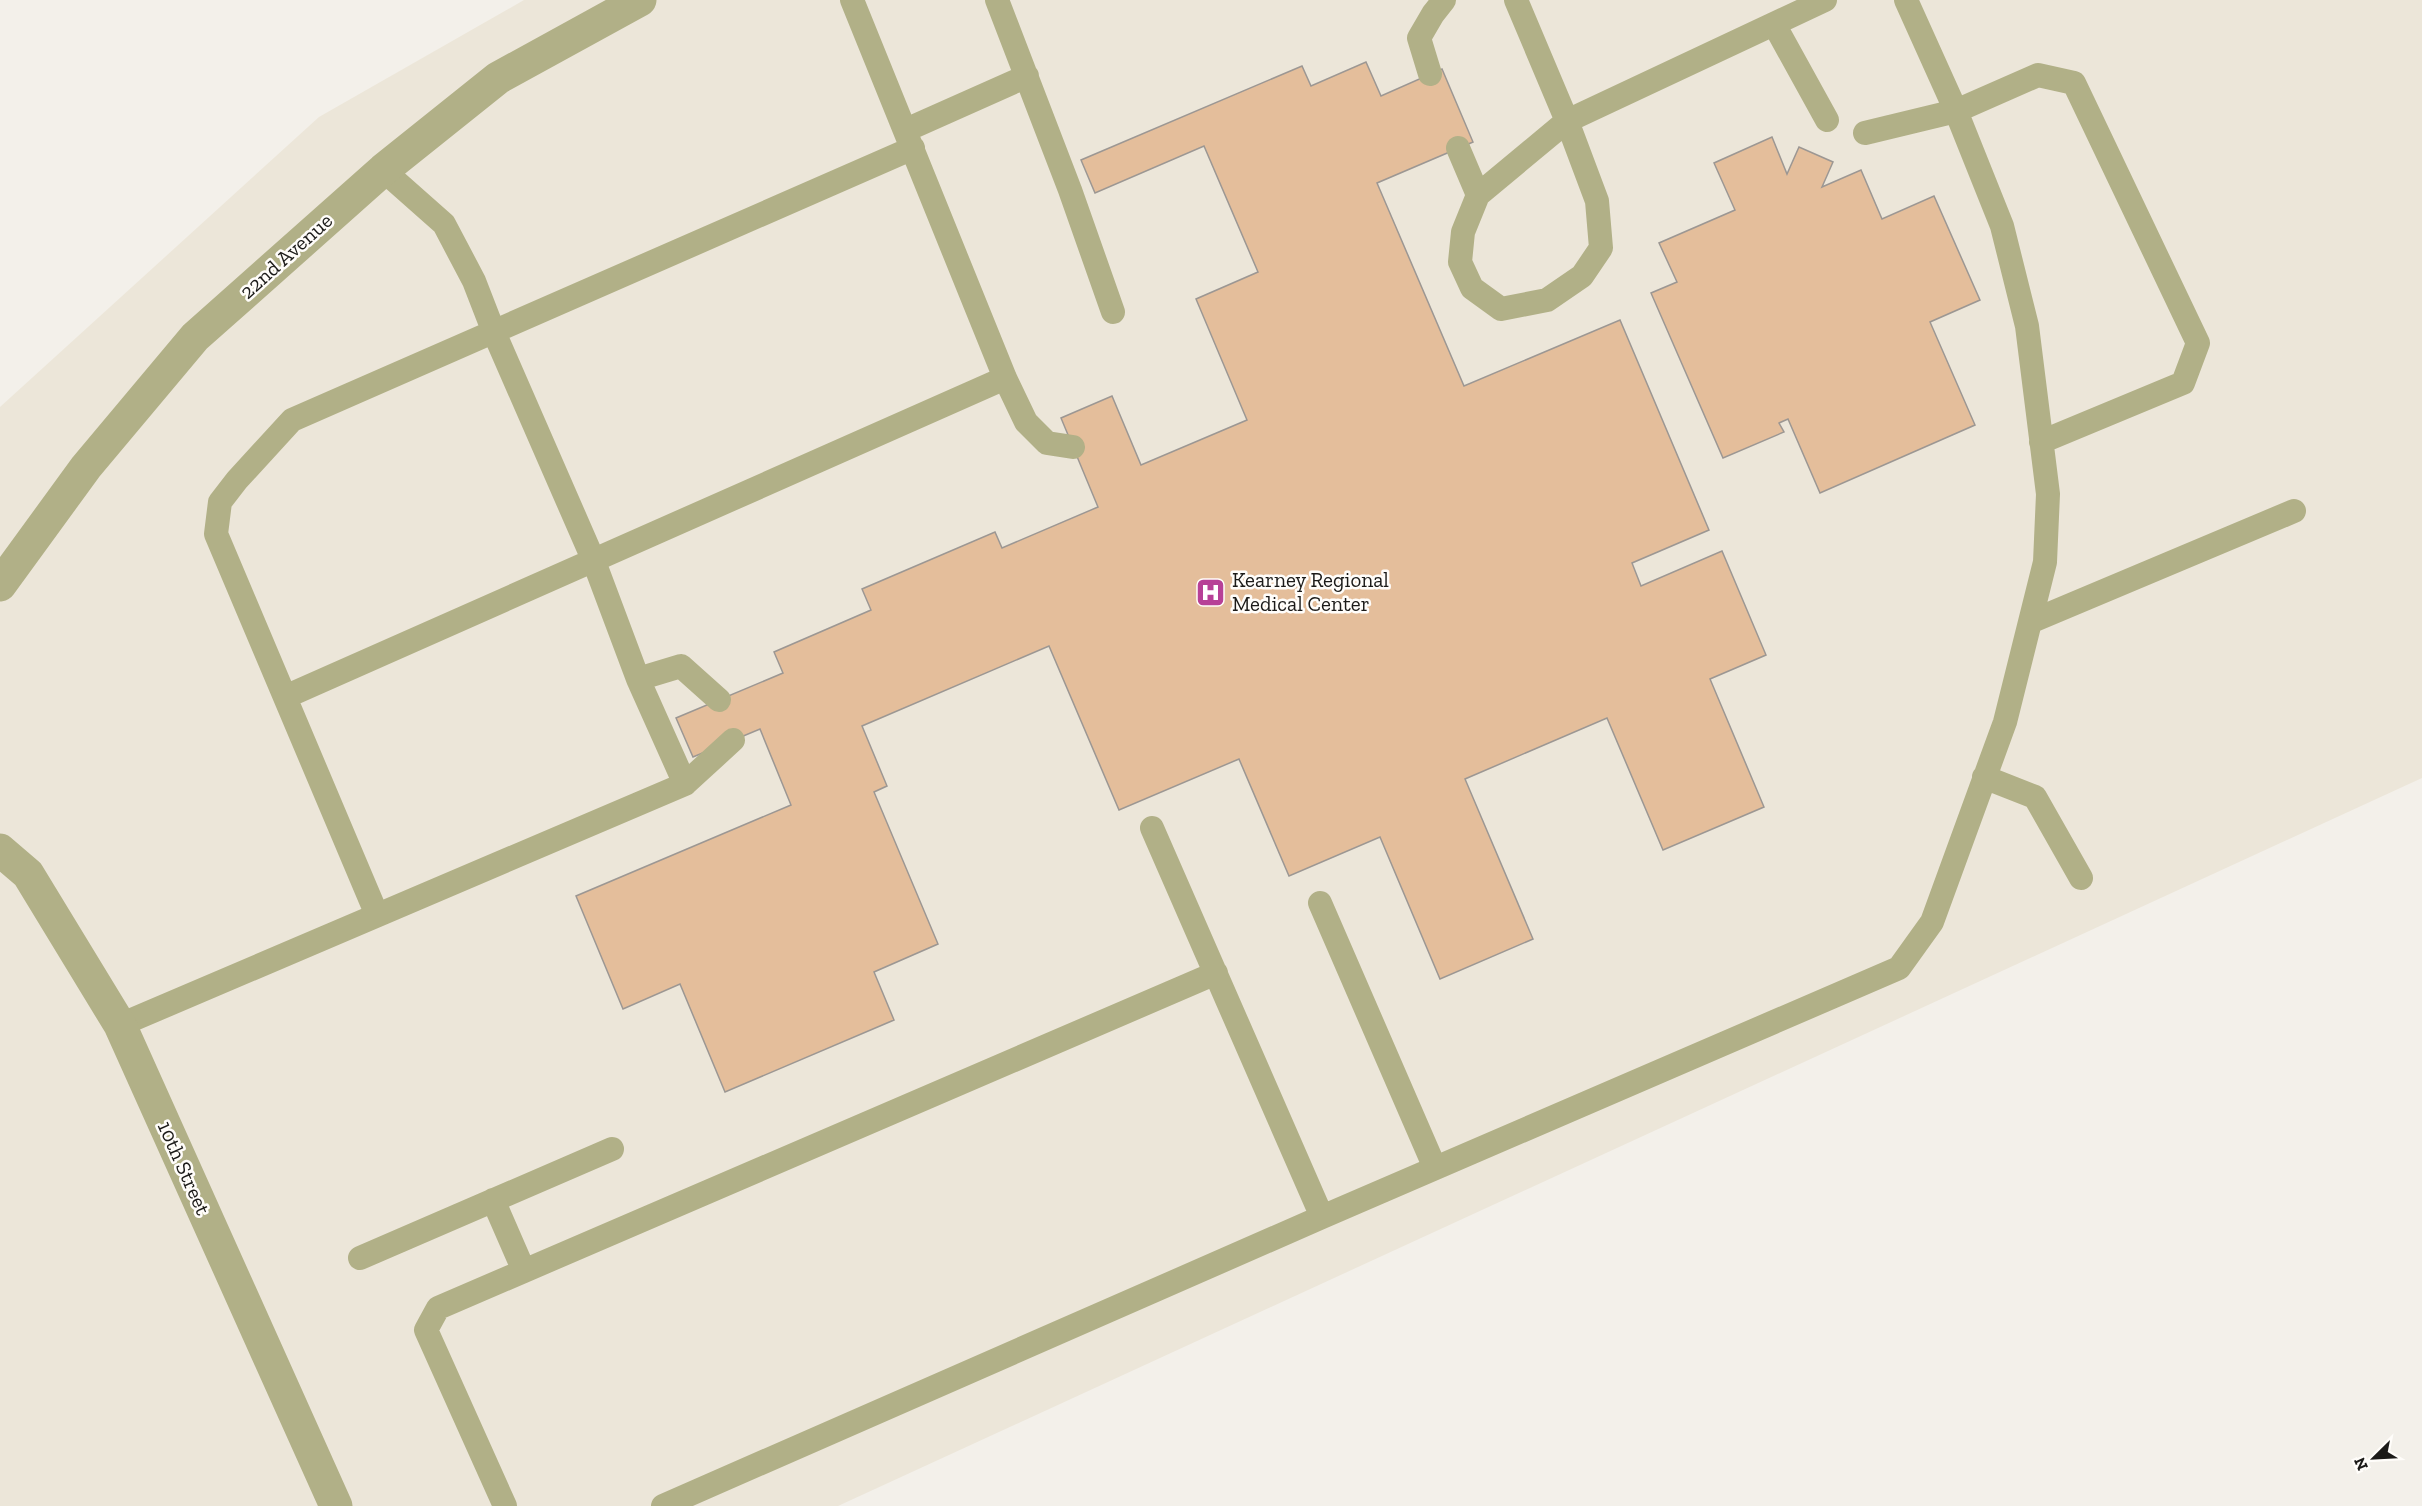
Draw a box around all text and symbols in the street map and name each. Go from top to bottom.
street label: 22nd Avenue [234,207,337,304]
place label: Kearney Regional Medical Center [1232,567,1389,616]
hospital icon: Kearney Regional Medical Center [1195,576,1227,608]
street label: 10th Street [153,1117,216,1219]
north arrow [2344,1428,2404,1488]
text: N [2350,1454,2372,1473]

